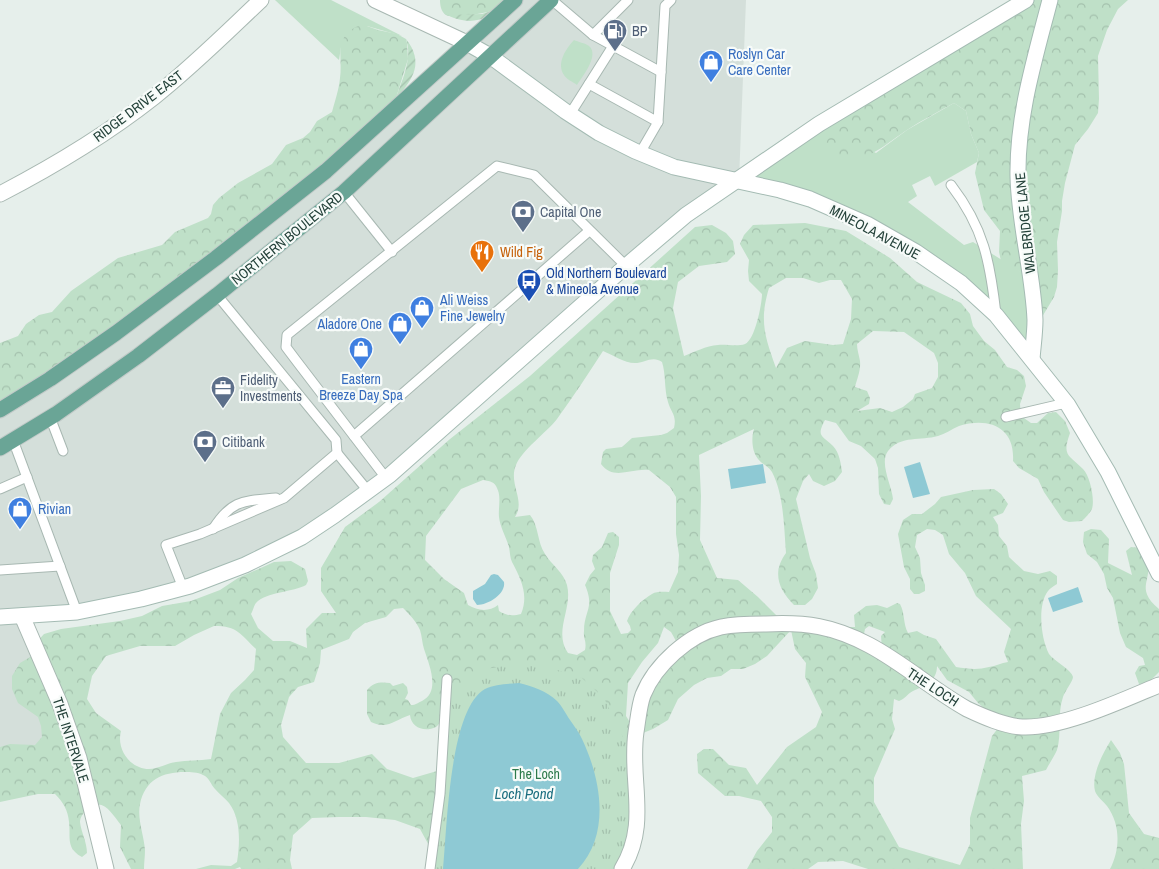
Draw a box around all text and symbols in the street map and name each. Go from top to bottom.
fuel station icon: BP [602,18,628,52]
place label: BP [632,22,648,40]
place label: Roslyn Car Care Center [728,45,791,79]
shop icon: Roslyn Car Care Center [698,49,724,83]
street label: RIDGE DRIVE EAST [90,66,186,146]
street label: WALBRIDGE LANE [1011,172,1039,274]
street label: NORTHERN BOULEVARD [228,188,346,288]
bank icon: Capital One [510,199,536,233]
street label: MINEOLA AVENUE [827,201,923,263]
place label: Capital One [540,203,601,221]
restaurant icon: Wild Fig [469,239,495,273]
place label: Wild Fig [500,243,543,261]
place label: Old Northern Boulevard & Mineola Avenue [546,264,667,298]
bus stop icon: Old Northern Boulevard & Mineola Avenue [516,268,542,302]
place label: Ali Weiss Fine Jewelry [439,291,505,325]
shop icon: Ali Weiss Fine Jewelry [409,295,435,329]
shop icon: Aladore One [387,311,413,345]
place label: Aladore One [317,315,382,333]
shop icon: Eastern Breeze Day Spa [348,336,374,370]
place label: Eastern Breeze Day Spa [319,370,403,404]
place label: Fidelity Investments [240,371,302,405]
office icon: Fidelity Investments [210,375,236,409]
bank icon: Citibank [192,429,218,463]
place label: Citibank [222,433,265,451]
shop icon: Rivian [7,496,33,530]
place label: Rivian [38,500,71,518]
street label: THE LOCH [904,664,962,710]
street label: THE INTERVALE [49,695,93,785]
park label: The Loch [512,765,560,783]
water label: Loch Pond [495,783,554,804]

